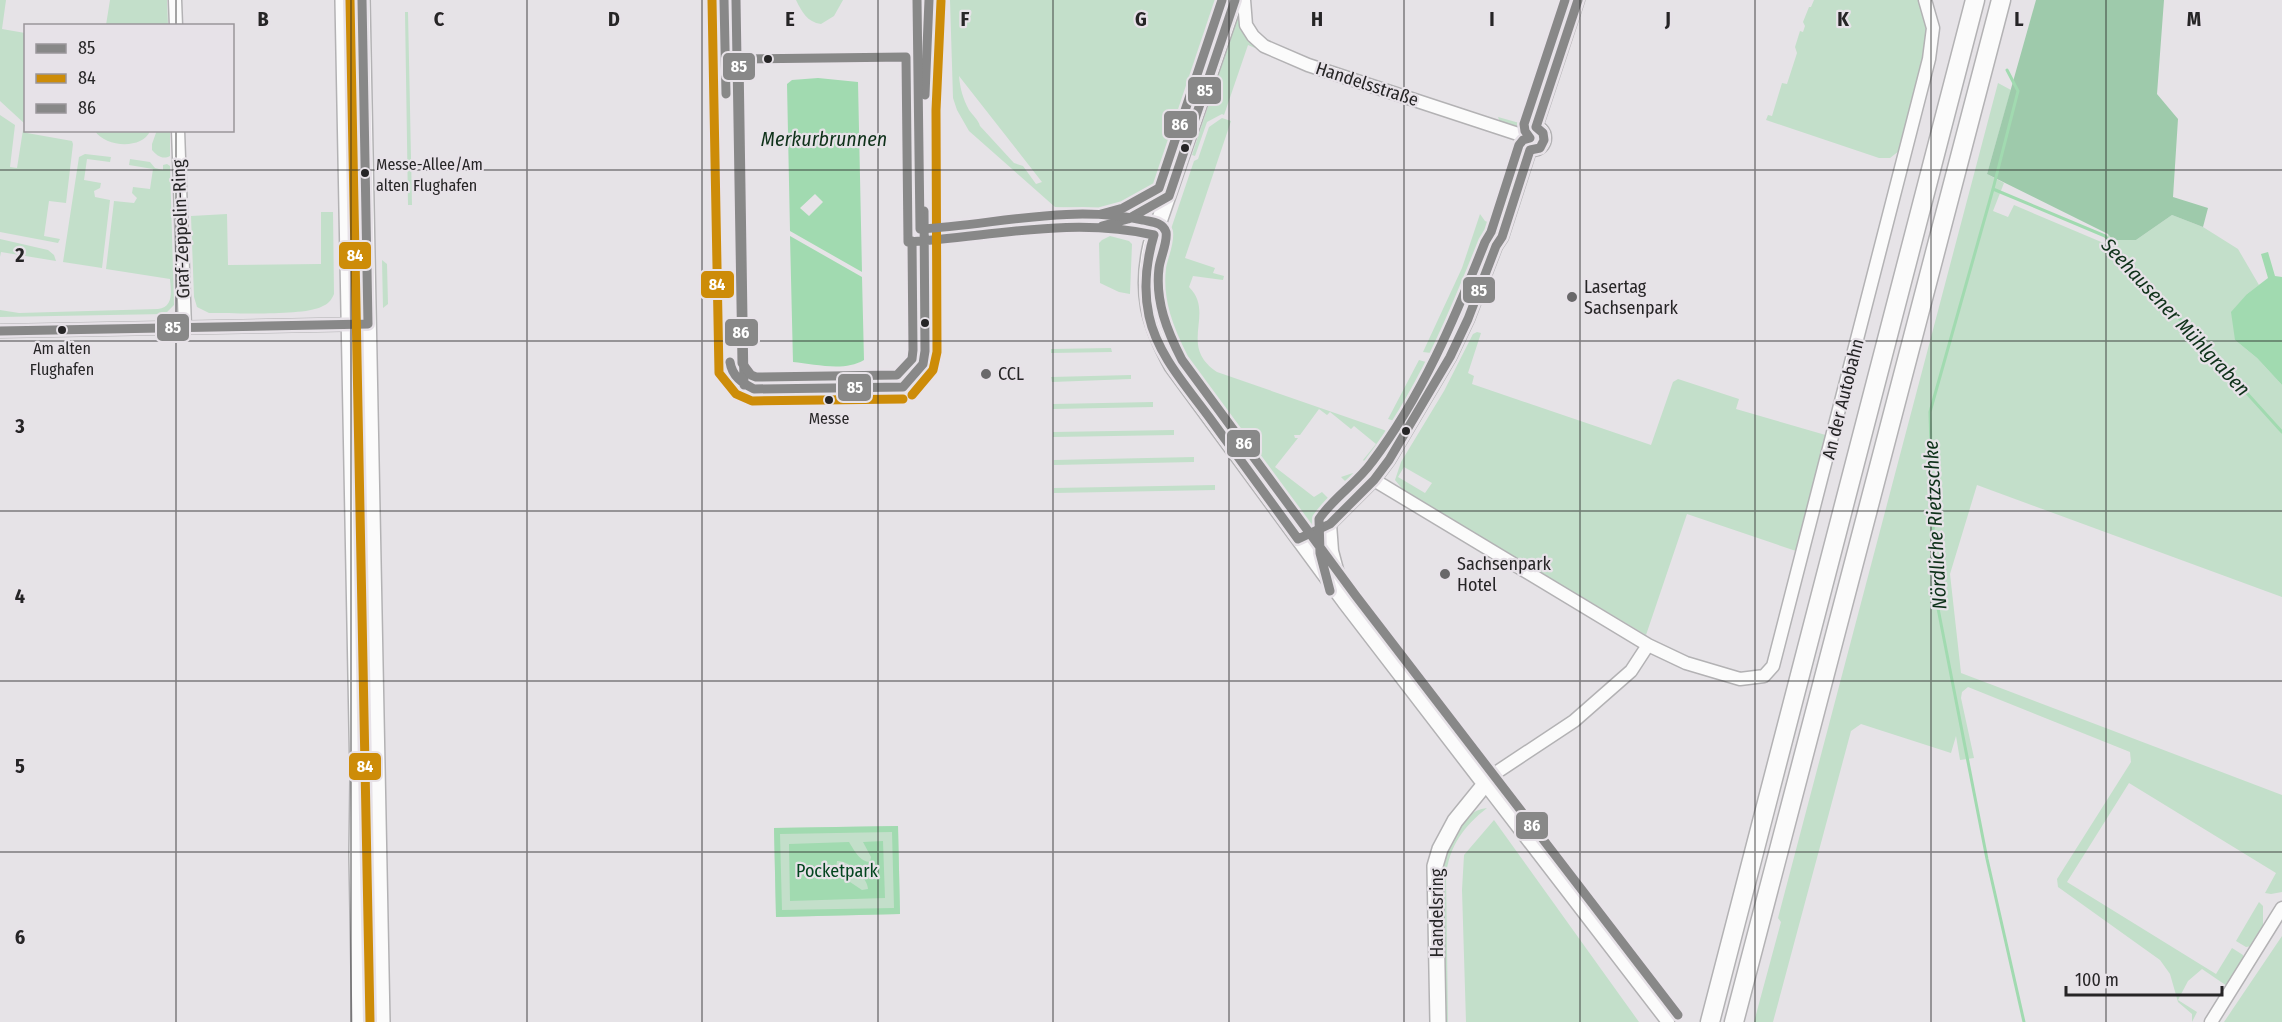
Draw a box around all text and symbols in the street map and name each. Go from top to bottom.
text: B [257,7,269,31]
text: C [434,7,445,31]
text: D [608,7,620,31]
text: E [785,7,795,31]
text: F [961,7,970,31]
text: G [1135,7,1147,31]
text: H [1311,7,1323,31]
text: I [1489,7,1495,31]
text: J [1664,7,1671,31]
text: K [1837,7,1849,31]
text: L [2014,7,2024,31]
text: M [2187,7,2201,31]
legend [24,24,234,132]
text: 85 [78,37,95,59]
line badge: 85 [722,52,756,81]
unlabelled marker [762,53,774,65]
text: 85 [731,57,747,76]
street label: Handelsstraße [1313,57,1421,111]
text: 84 [78,67,96,89]
line badge: 85 [1187,76,1222,105]
text: 85 [1197,81,1213,100]
text: 86 [78,97,96,119]
line badge: 86 [1163,110,1198,139]
text: 86 [1172,115,1188,134]
water label: Merkurbrunnen [761,127,887,151]
unlabelled marker [1179,142,1191,154]
place label: Messe-Allee/Am alten Flughafen [376,155,483,195]
street label: Graf-Zeppelin-Ring [168,159,194,299]
marker: Messe-Allee/Am alten Flughafen [359,167,371,179]
water label: Seehausener Mühlgraben [2096,232,2255,401]
line badge: 84 [338,241,372,270]
text: 2 [14,243,25,267]
text: 84 [347,246,363,265]
line badge: 84 [700,270,735,299]
text: 84 [709,275,725,294]
line badge: 85 [1462,276,1496,304]
place label: Lasertag Sachsenpark [1584,276,1679,319]
text: 85 [1471,281,1487,300]
marker: Lasertag Sachsenpark [1565,290,1579,304]
line badge: 85 [156,313,190,342]
unlabelled marker [919,317,931,329]
text: 85 [165,318,181,337]
line badge: 86 [724,318,759,347]
text: 86 [733,323,749,342]
marker: Am alten Flughafen [56,324,68,336]
street label: An der Autobahn [1817,336,1869,462]
place label: Am alten Flughafen [30,339,94,379]
place label: CCL [998,363,1024,385]
marker: CCL [979,367,993,381]
line badge: 85 [837,373,872,402]
text: 85 [847,378,863,397]
marker: Messe [823,394,835,406]
place label: Messe [809,409,849,428]
text: 3 [14,414,25,438]
unlabelled marker [1400,425,1412,437]
line badge: 86 [1226,429,1261,458]
text: 86 [1236,434,1252,453]
water label: Nördliche Rietzschke [1919,439,1951,610]
place label: Sachsenpark Hotel [1457,553,1552,596]
marker: Sachsenpark Hotel [1438,567,1452,581]
text: 4 [15,584,25,608]
line badge: 84 [348,752,382,781]
text: 5 [15,754,25,778]
text: 84 [357,757,373,776]
line badge: 86 [1515,811,1549,840]
text: 86 [1524,816,1540,835]
park label: Pocketpark [796,860,879,882]
street label: Handelsring [1426,868,1448,957]
text: 6 [15,925,25,949]
scale bar [2066,959,2222,997]
text: 100 m [2075,969,2119,991]

